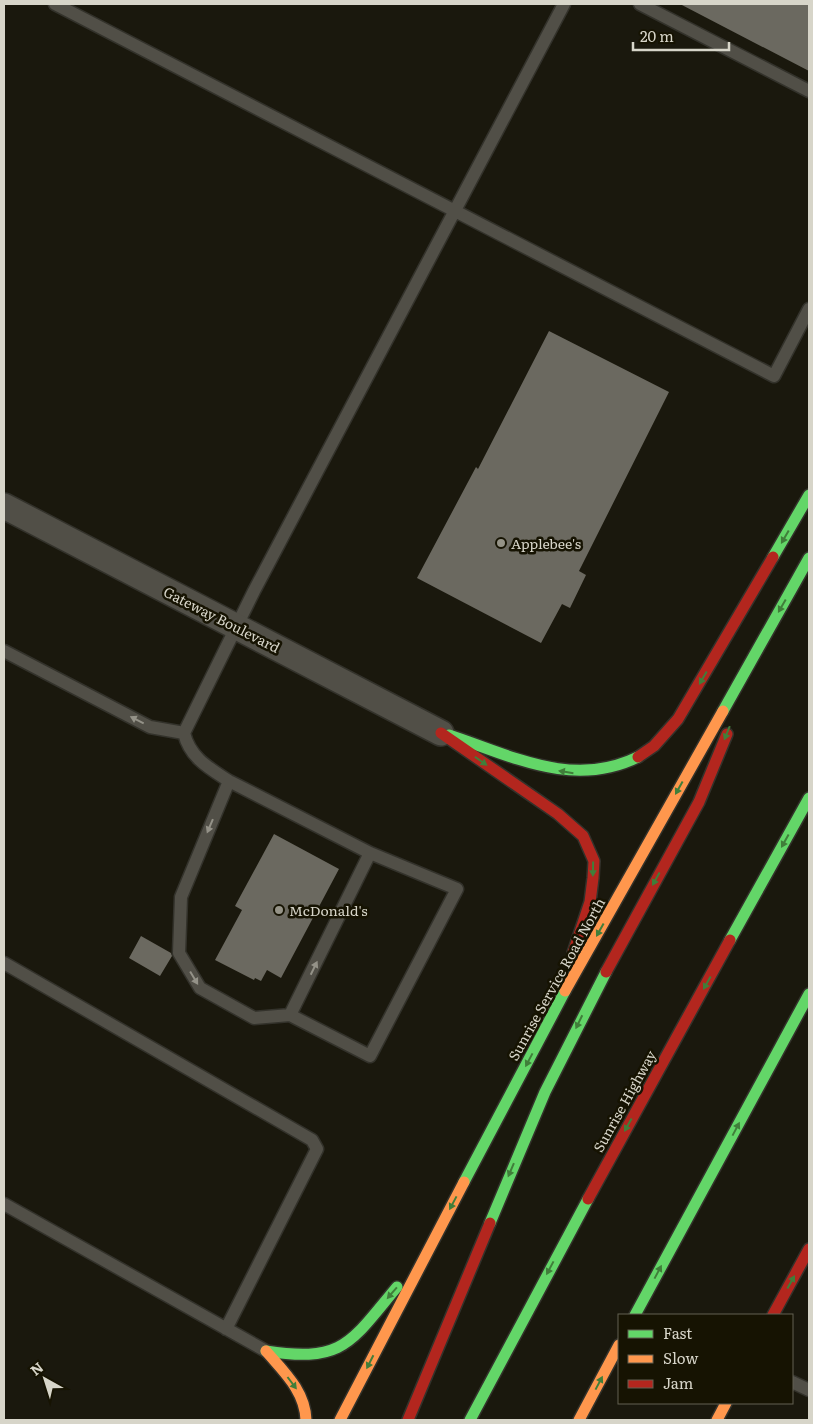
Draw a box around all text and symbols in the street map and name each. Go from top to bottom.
scale bar [633,20,729,52]
text: 20 m [640,24,674,47]
one-way arrow [780,531,789,544]
place label: Applebee's [511,533,581,553]
marker: Applebee's [495,537,507,549]
street label: Gateway Boulevard [160,581,284,657]
one-way arrow [777,599,786,613]
one-way arrow [698,671,707,684]
one-way arrow [130,716,145,724]
one-way arrow [723,726,731,741]
one-way arrow [474,756,488,766]
one-way arrow [557,767,573,775]
one-way arrow [675,781,684,795]
one-way arrow [206,819,214,833]
one-way arrow [781,833,789,848]
one-way arrow [589,861,597,877]
one-way arrow [652,873,661,886]
street label: Sunrise Service Road North [503,894,609,1064]
place label: McDonald's [289,900,368,920]
marker: McDonald's [273,904,285,916]
one-way arrow [596,922,604,937]
one-way arrow [310,961,318,975]
one-way arrow [190,972,199,985]
one-way arrow [702,976,711,990]
one-way arrow [575,1015,583,1029]
street label: Sunrise Highway [588,1046,661,1155]
one-way arrow [524,1053,533,1066]
one-way arrow [624,1118,632,1133]
one-way arrow [731,1123,740,1136]
one-way arrow [507,1163,515,1178]
one-way arrow [448,1196,457,1210]
one-way arrow [546,1261,554,1275]
one-way arrow [654,1266,663,1279]
one-way arrow [787,1275,795,1290]
one-way arrow [386,1286,398,1298]
legend [618,1314,793,1404]
text: Fast [663,1321,692,1344]
text: Slow [663,1346,698,1369]
north arrow [20,1354,70,1404]
one-way arrow [366,1354,374,1369]
text: N [25,1356,47,1380]
text: Jam [663,1371,694,1394]
one-way arrow [595,1375,603,1390]
one-way arrow [287,1376,297,1390]

